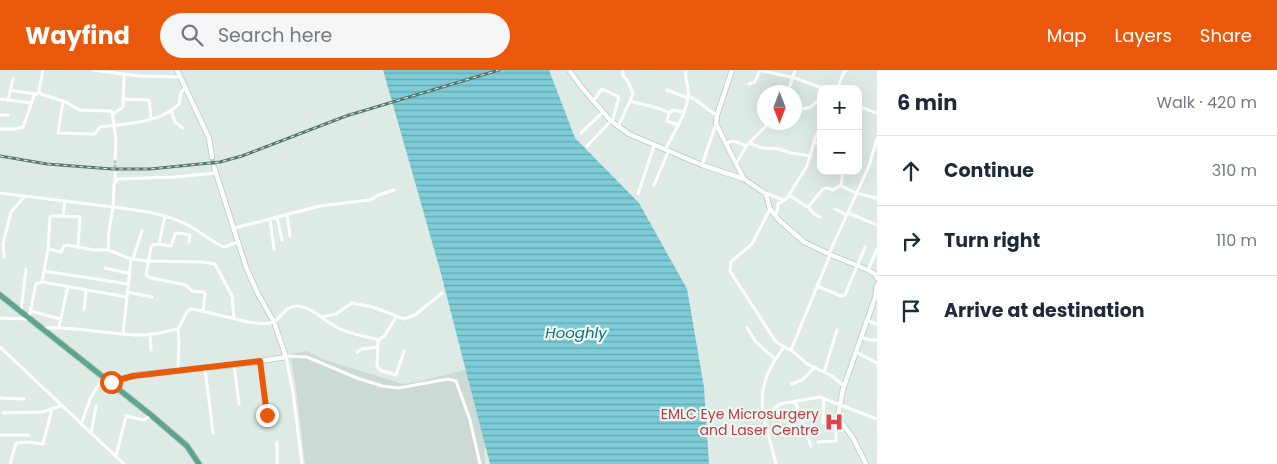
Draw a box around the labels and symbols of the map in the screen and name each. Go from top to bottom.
north arrow [757,85,802,130]
water label: Hooghly [545,322,607,343]
route start [100,371,123,394]
route end [256,404,279,427]
place label: EMLC Eye Microsurgery and Laser Centre [661,404,819,440]
hospital icon: EMLC Eye Microsurgery and Laser Centre [823,411,845,433]

